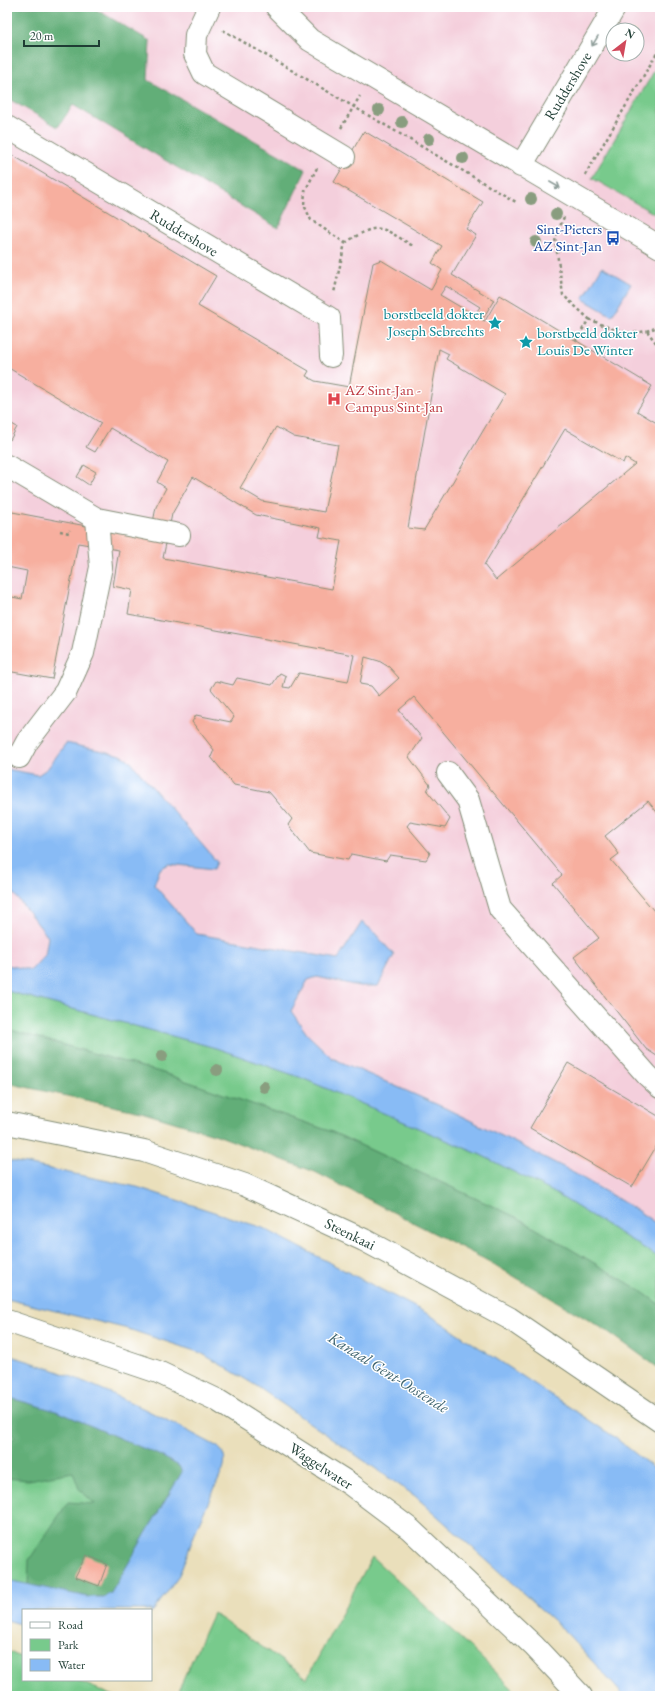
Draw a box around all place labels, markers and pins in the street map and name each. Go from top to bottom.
place label: Sint-Pieters AZ Sint-Jan [532,219,602,255]
bus stop icon: Sint-Pieters AZ Sint-Jan [605,230,621,246]
place label: borstbeeld dokter Joseph Sebrechts [383,304,484,340]
place icon: borstbeeld dokter Joseph Sebrechts [487,315,503,331]
place label: borstbeeld dokter Louis De Winter [537,323,638,359]
place icon: borstbeeld dokter Louis De Winter [518,334,534,350]
place label: AZ Sint-Jan - Campus Sint-Jan [344,380,443,416]
hospital icon: AZ Sint-Jan - Campus Sint-Jan [326,391,342,407]

